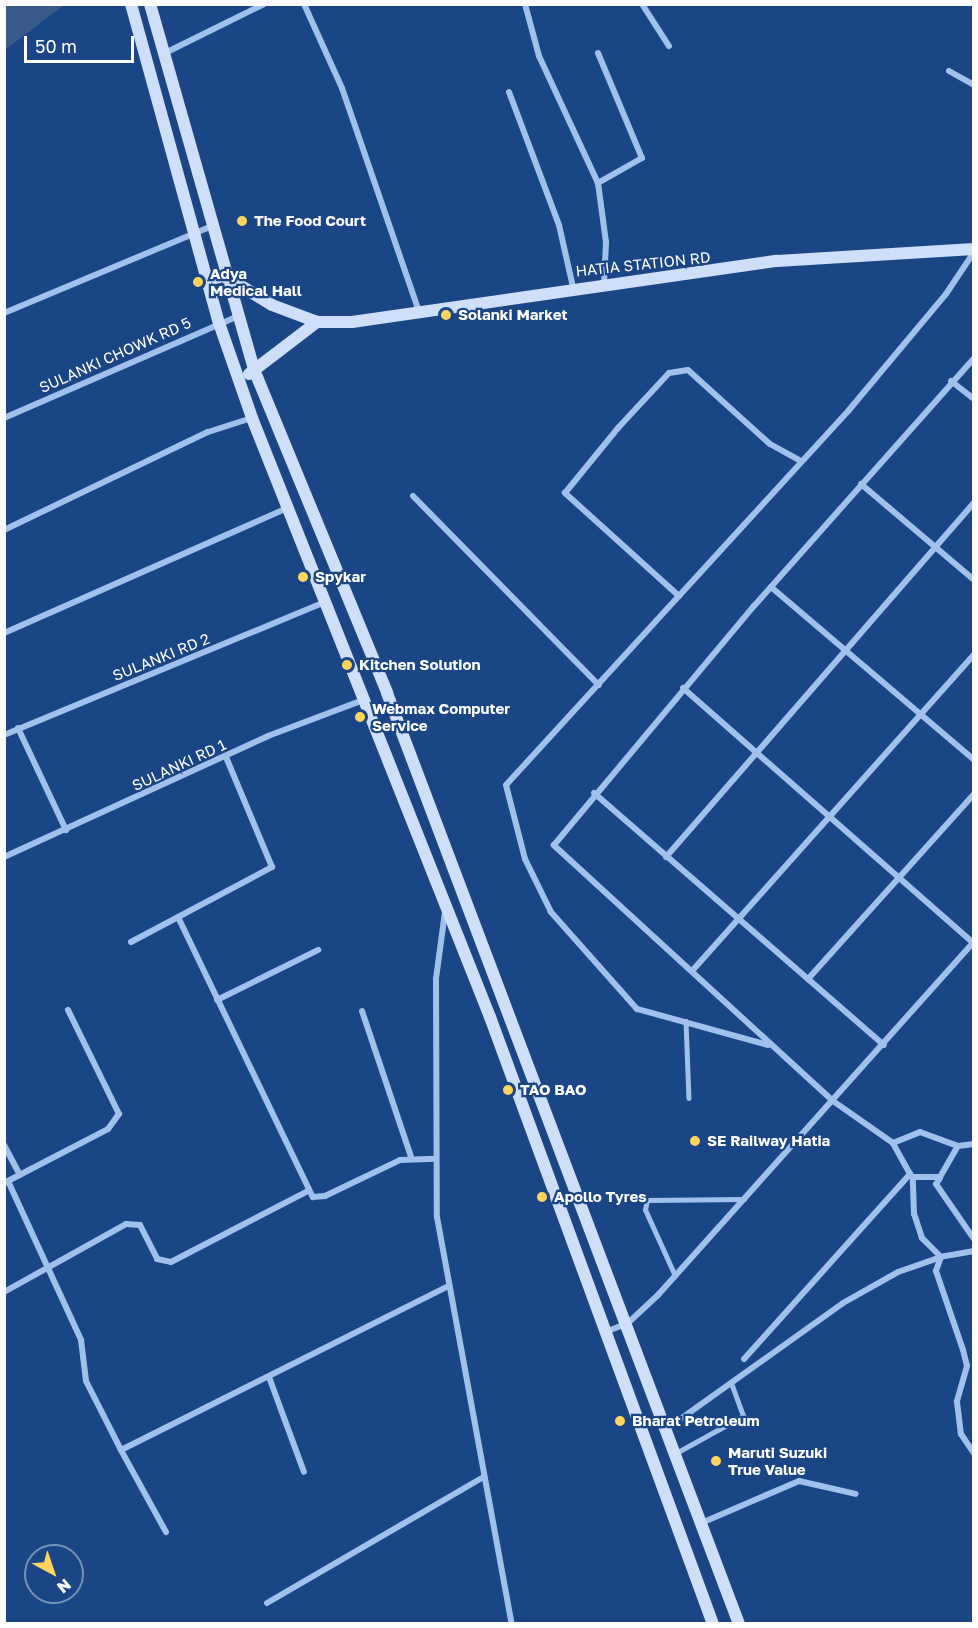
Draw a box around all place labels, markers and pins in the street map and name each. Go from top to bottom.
place label: The Food Court [254,212,366,230]
marker: The Food Court [235,214,249,228]
place label: Adya Medical Hall [210,264,302,299]
marker: Adya Medical Hall [191,275,205,289]
place label: Solanki Market [458,306,567,324]
marker: Solanki Market [439,308,453,322]
place label: Spykar [315,568,366,586]
marker: Spykar [296,570,310,584]
place label: Kitchen Solution [359,656,481,674]
marker: Kitchen Solution [340,658,354,672]
place label: Webmax Computer Service [372,699,510,734]
marker: Webmax Computer Service [353,710,367,724]
place label: TAO BAO [520,1081,587,1099]
marker: TAO BAO [501,1083,515,1097]
place label: SE Railway Hatia [707,1132,830,1150]
marker: SE Railway Hatia [688,1134,702,1148]
place label: Apollo Tyres [554,1188,647,1206]
marker: Apollo Tyres [535,1190,549,1204]
place label: Bharat Petroleum [632,1412,760,1430]
marker: Bharat Petroleum [613,1414,627,1428]
place label: Maruti Suzuki True Value [728,1443,827,1478]
marker: Maruti Suzuki True Value [709,1454,723,1468]

